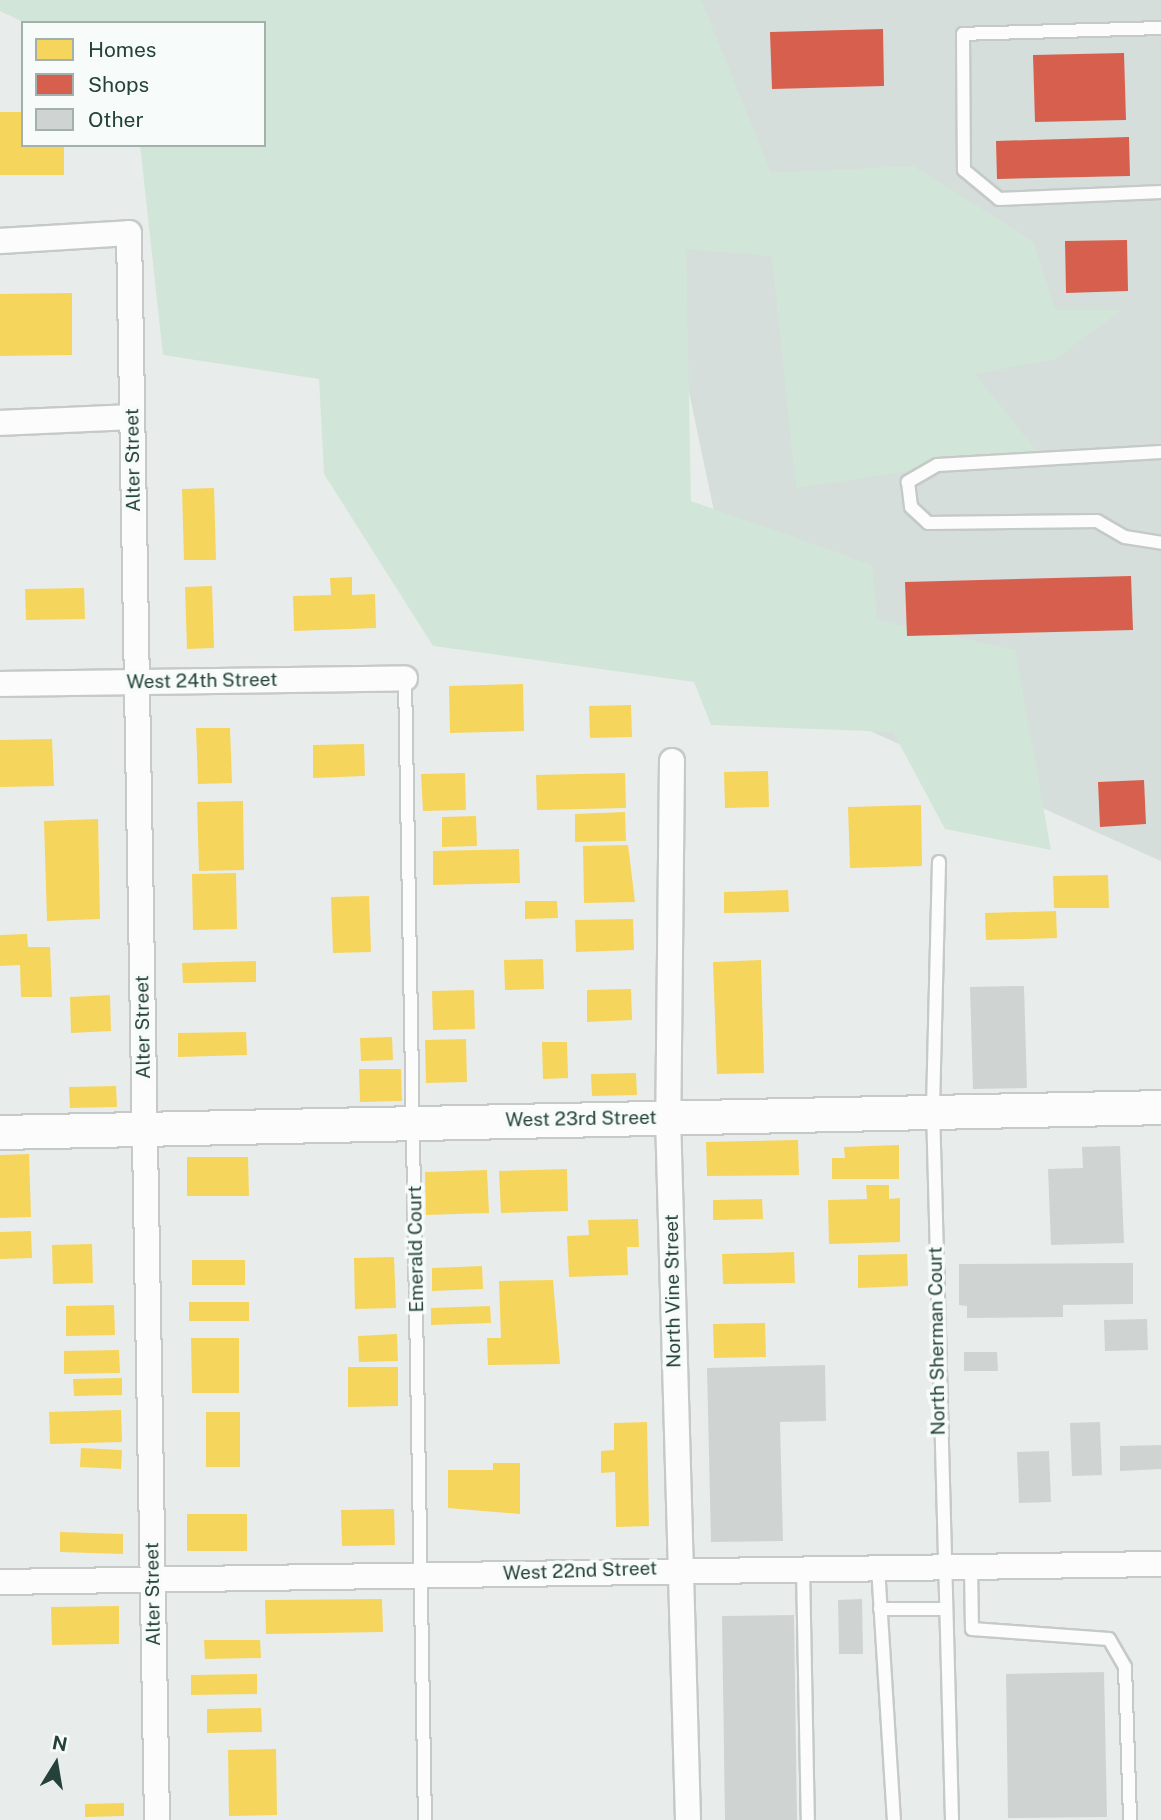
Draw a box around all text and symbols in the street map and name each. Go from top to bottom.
legend [21,21,266,147]
text: Homes [88,37,156,62]
text: Shops [88,72,149,97]
text: Other [88,107,144,132]
street label: Alter Street [121,408,145,512]
street label: West 24th Street [126,668,278,694]
street label: Alter Street [131,975,155,1079]
street label: West 23rd Street [505,1106,657,1132]
street label: Emerald Court [403,1185,429,1313]
street label: North Vine Street [660,1214,686,1368]
street label: North Sherman Court [924,1246,950,1436]
street label: Alter Street [141,1542,165,1646]
street label: West 22nd Street [502,1557,658,1585]
north arrow [21,1729,91,1799]
text: N [51,1731,69,1756]

